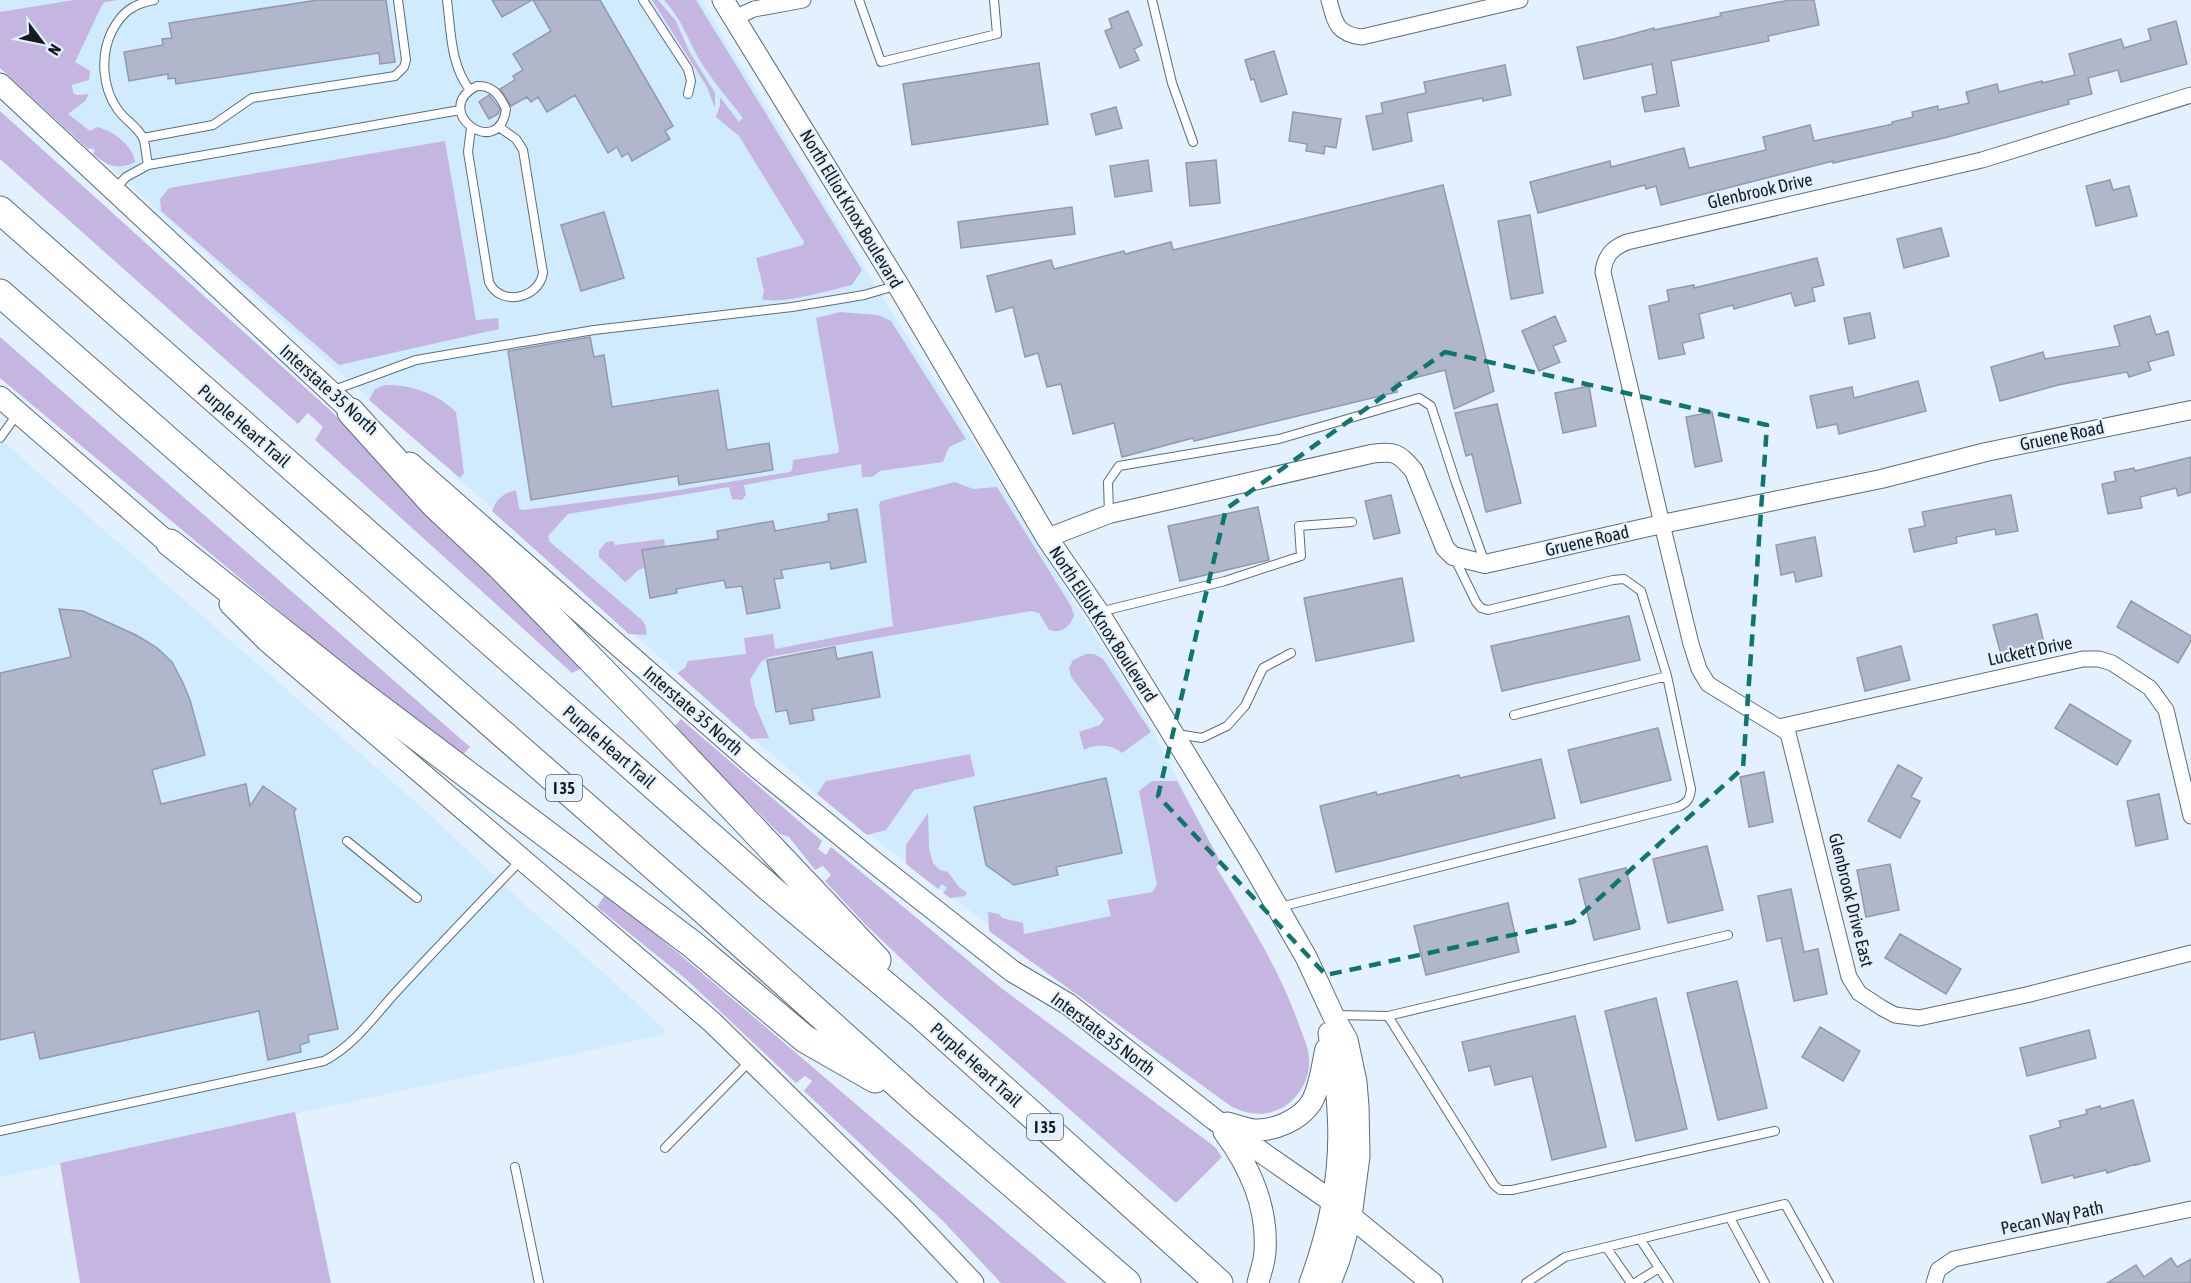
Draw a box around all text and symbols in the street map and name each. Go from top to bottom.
north arrow [12,12,72,72]
text: N [45,41,65,59]
street label: North Elliot Knox Boulevard [796,126,907,292]
street label: Glenbrook Drive [1705,168,1814,213]
street label: Interstate 35 North [276,340,383,439]
street label: Purple Heart Trail [194,380,295,472]
street label: Gruene Road [2018,416,2106,455]
street label: Gruene Road [1543,521,1631,560]
street label: North Elliot Knox Boulevard [1045,542,1162,705]
street label: Luckett Drive [1986,631,2074,670]
street label: Interstate 35 North [639,662,747,760]
street label: Purple Heart Trail [559,701,660,793]
road number: I 35 [546,775,582,801]
street label: Glenbrook Drive East [1825,831,1878,969]
street label: Interstate 35 North [1047,988,1159,1080]
street label: Purple Heart Trail [926,1018,1026,1111]
road number: I 35 [1027,1114,1063,1140]
street label: Pecan Way Path [1999,1196,2105,1239]

